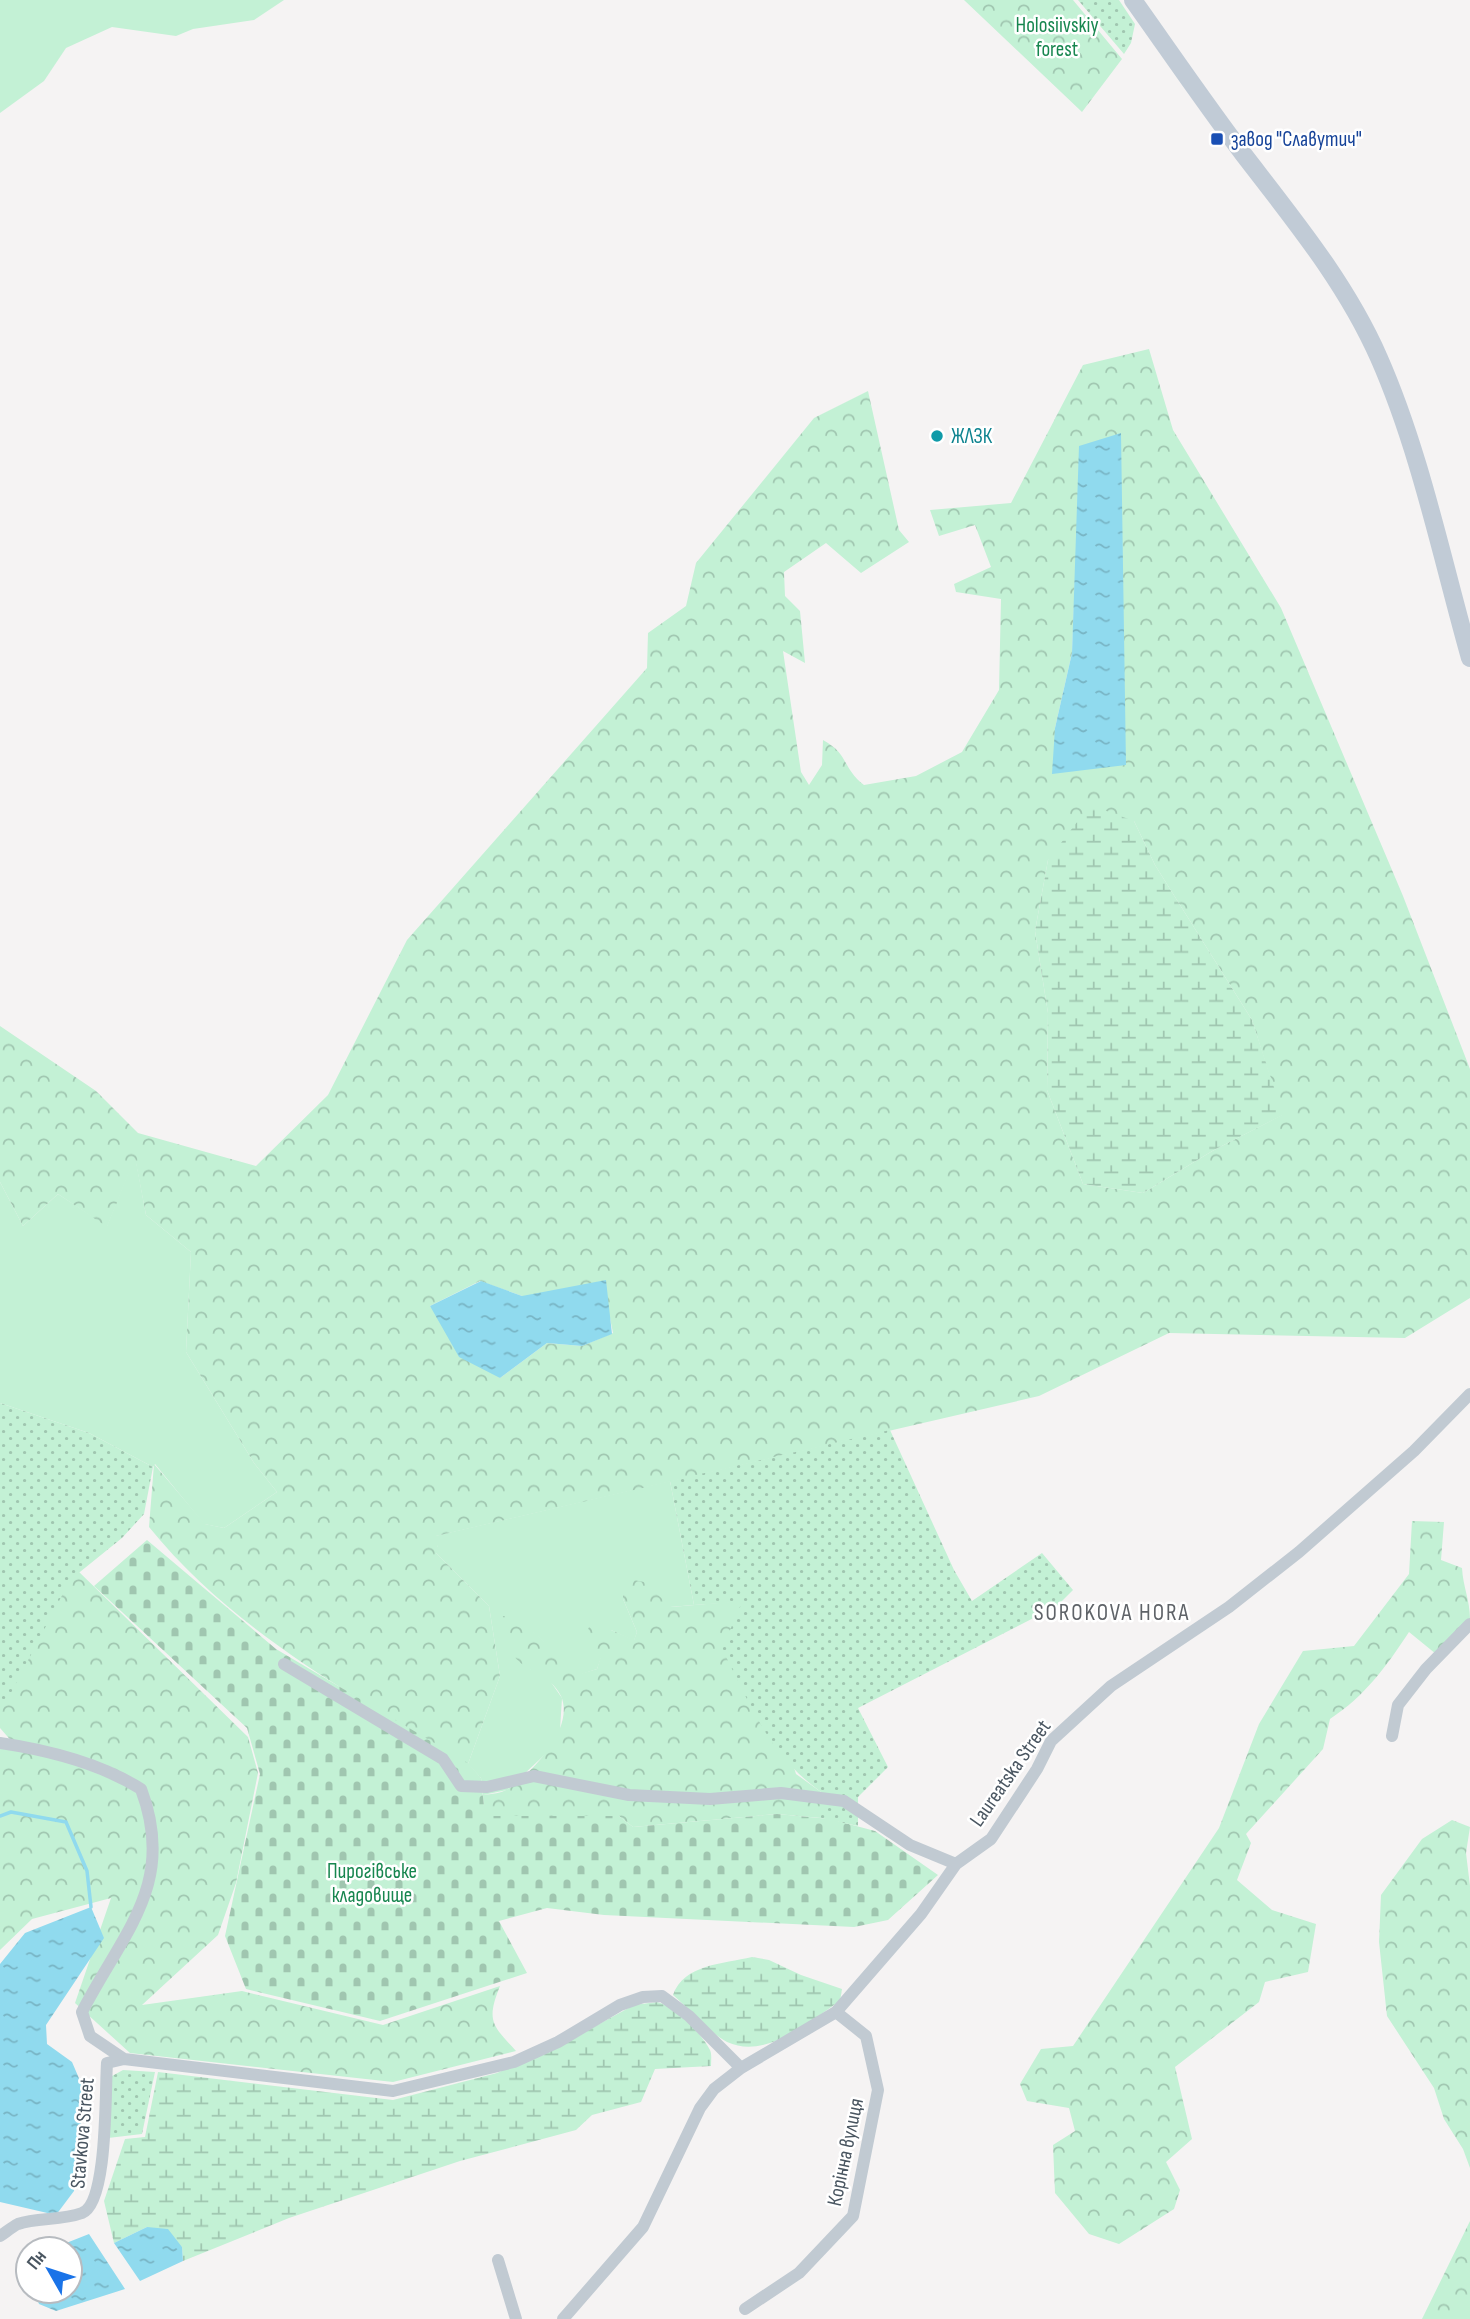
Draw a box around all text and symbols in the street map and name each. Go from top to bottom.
park label: Holosiivskiy forest [1015,13,1099,62]
place label: завод "Славутич" [1231,127,1362,152]
marker: завод "Славутич" [1209,131,1225,147]
place label: ЖЛЗК [951,424,993,449]
marker: ЖЛЗК [929,428,945,444]
district label: SOROKOVA HORA [1034,1599,1190,1627]
street label: Laureatska Street [964,1715,1056,1831]
park label: Пирогівське кладовище [327,1859,417,1908]
street label: Stavkova Street [65,2077,100,2189]
street label: Корінна вулиця [822,2096,869,2208]
north arrow [14,2235,84,2305]
text: Пн [22,2246,52,2275]

